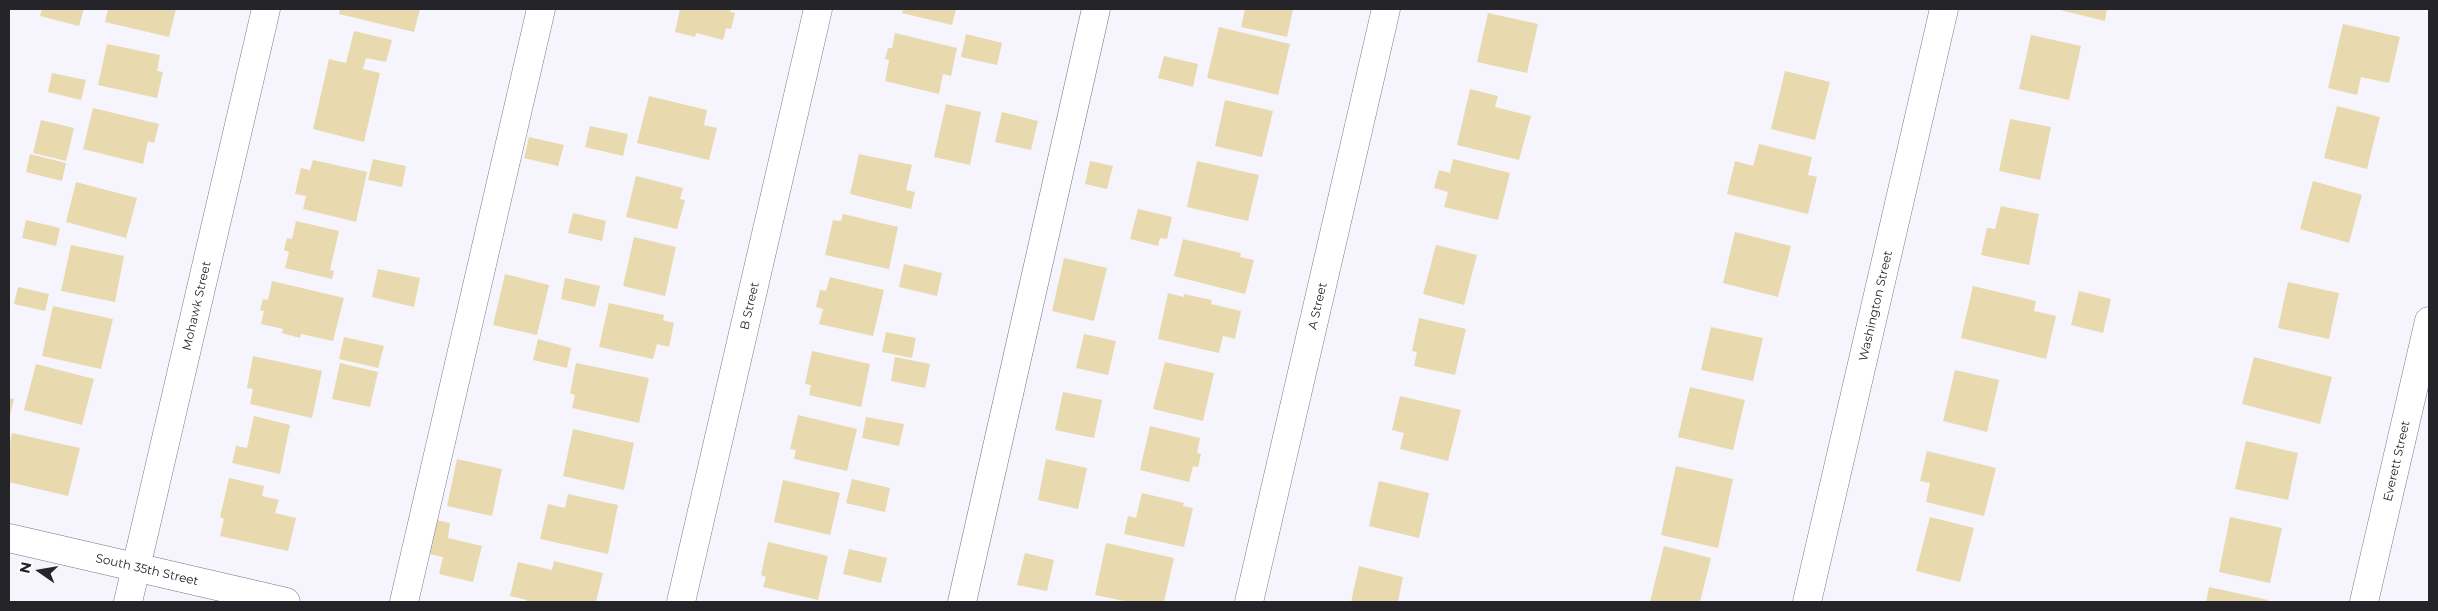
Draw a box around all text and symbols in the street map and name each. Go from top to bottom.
street label: Washington Street [1856,249,1896,363]
street label: Mohawk Street [180,260,214,352]
street label: B Street [738,281,762,331]
street label: A Street [1306,281,1330,331]
street label: Everett Street [2381,419,2413,503]
north arrow [15,546,65,596]
street label: South 35th Street [94,551,200,589]
text: N [15,560,35,575]

